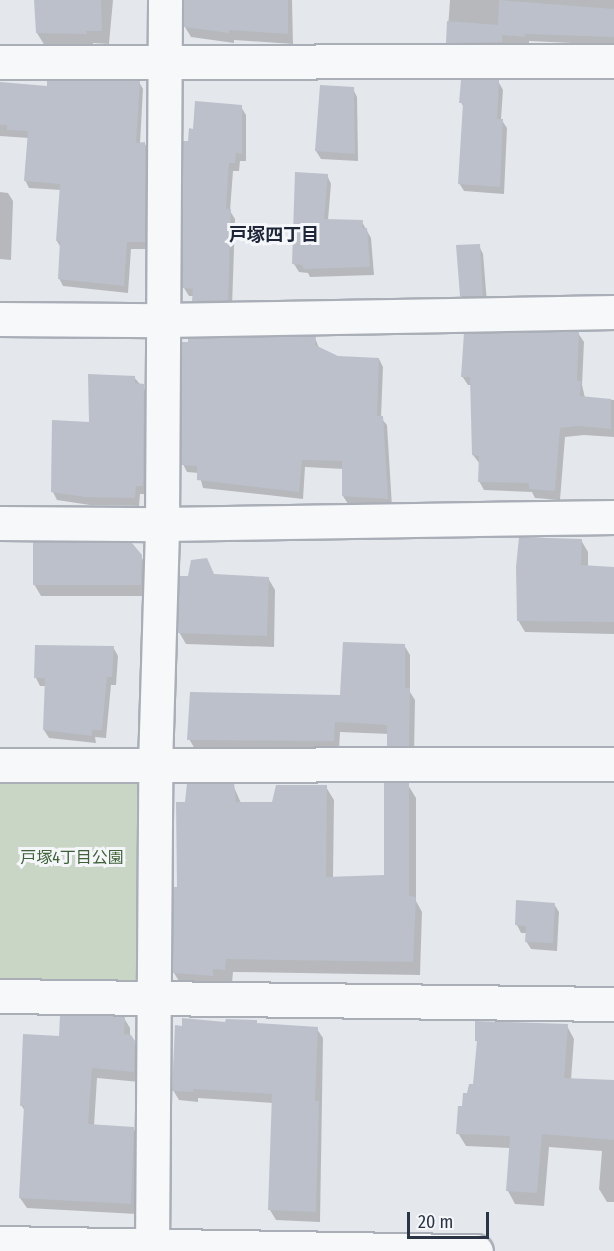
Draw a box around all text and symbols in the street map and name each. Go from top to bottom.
district label: 戸塚四丁目 [229,224,319,246]
park label: 戸塚4丁目公園 [20,848,124,868]
scale bar [410,1200,492,1238]
text: 20 m [418,1211,453,1233]

